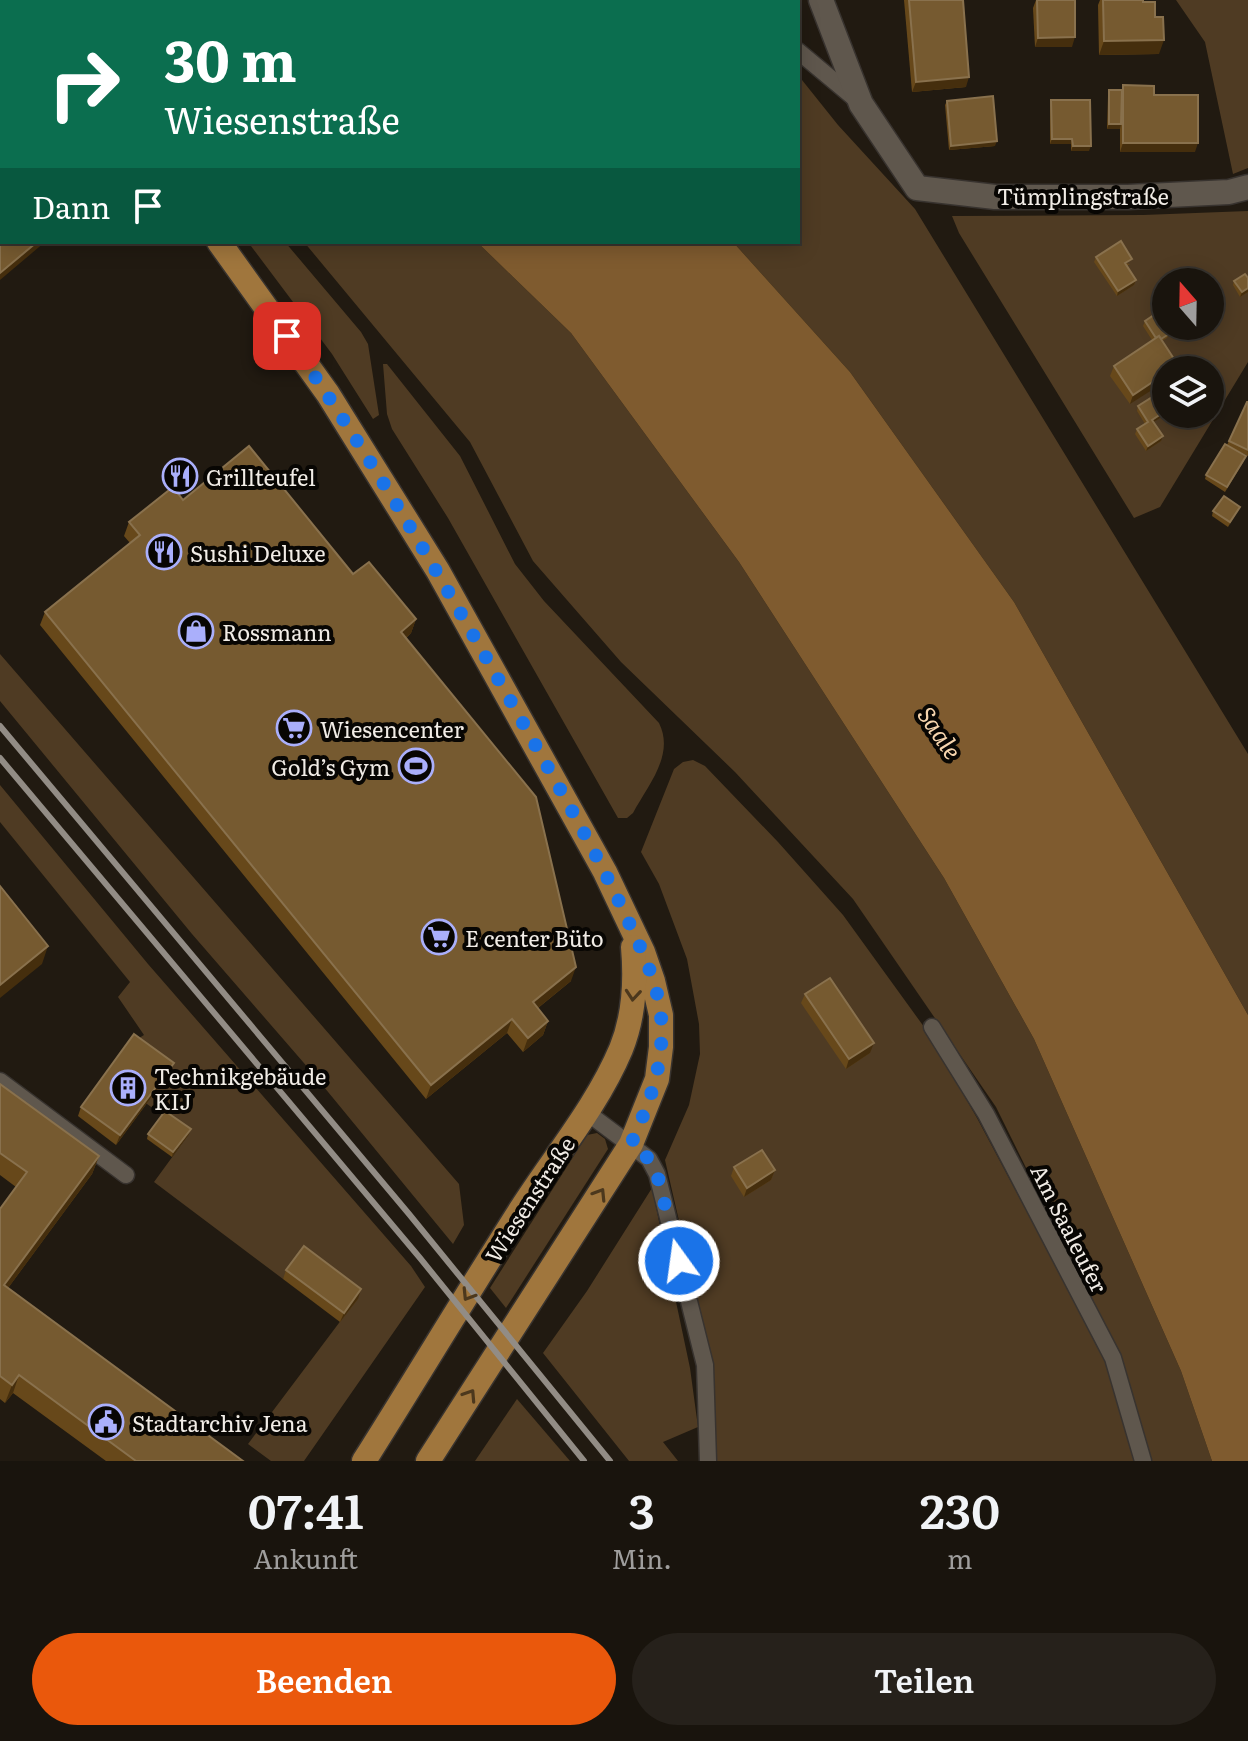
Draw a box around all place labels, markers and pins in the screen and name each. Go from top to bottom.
pin [253,302,321,370]
restaurant icon: Grillteufel [161,457,199,495]
place label: Grillteufel [206,460,316,493]
restaurant icon: Sushi Deluxe [145,533,183,571]
place label: Sushi Deluxe [190,536,326,569]
shop icon: Rossmann [177,612,215,650]
place label: Rossmann [222,615,332,648]
supermarket icon: Wiesencenter [275,709,313,747]
place label: Wiesencenter [320,712,465,745]
sports icon: Gold’s Gym [397,747,435,785]
place label: Gold’s Gym [271,750,390,783]
supermarket icon: E center Büto [420,918,458,956]
place label: E center Büto [465,921,604,954]
place label: Technikgebäude KIJ [154,1059,326,1117]
building icon: Technikgebäude KIJ [109,1069,147,1107]
public building icon: Stadtarchiv Jena [87,1403,125,1441]
place label: Stadtarchiv Jena [132,1406,308,1439]

